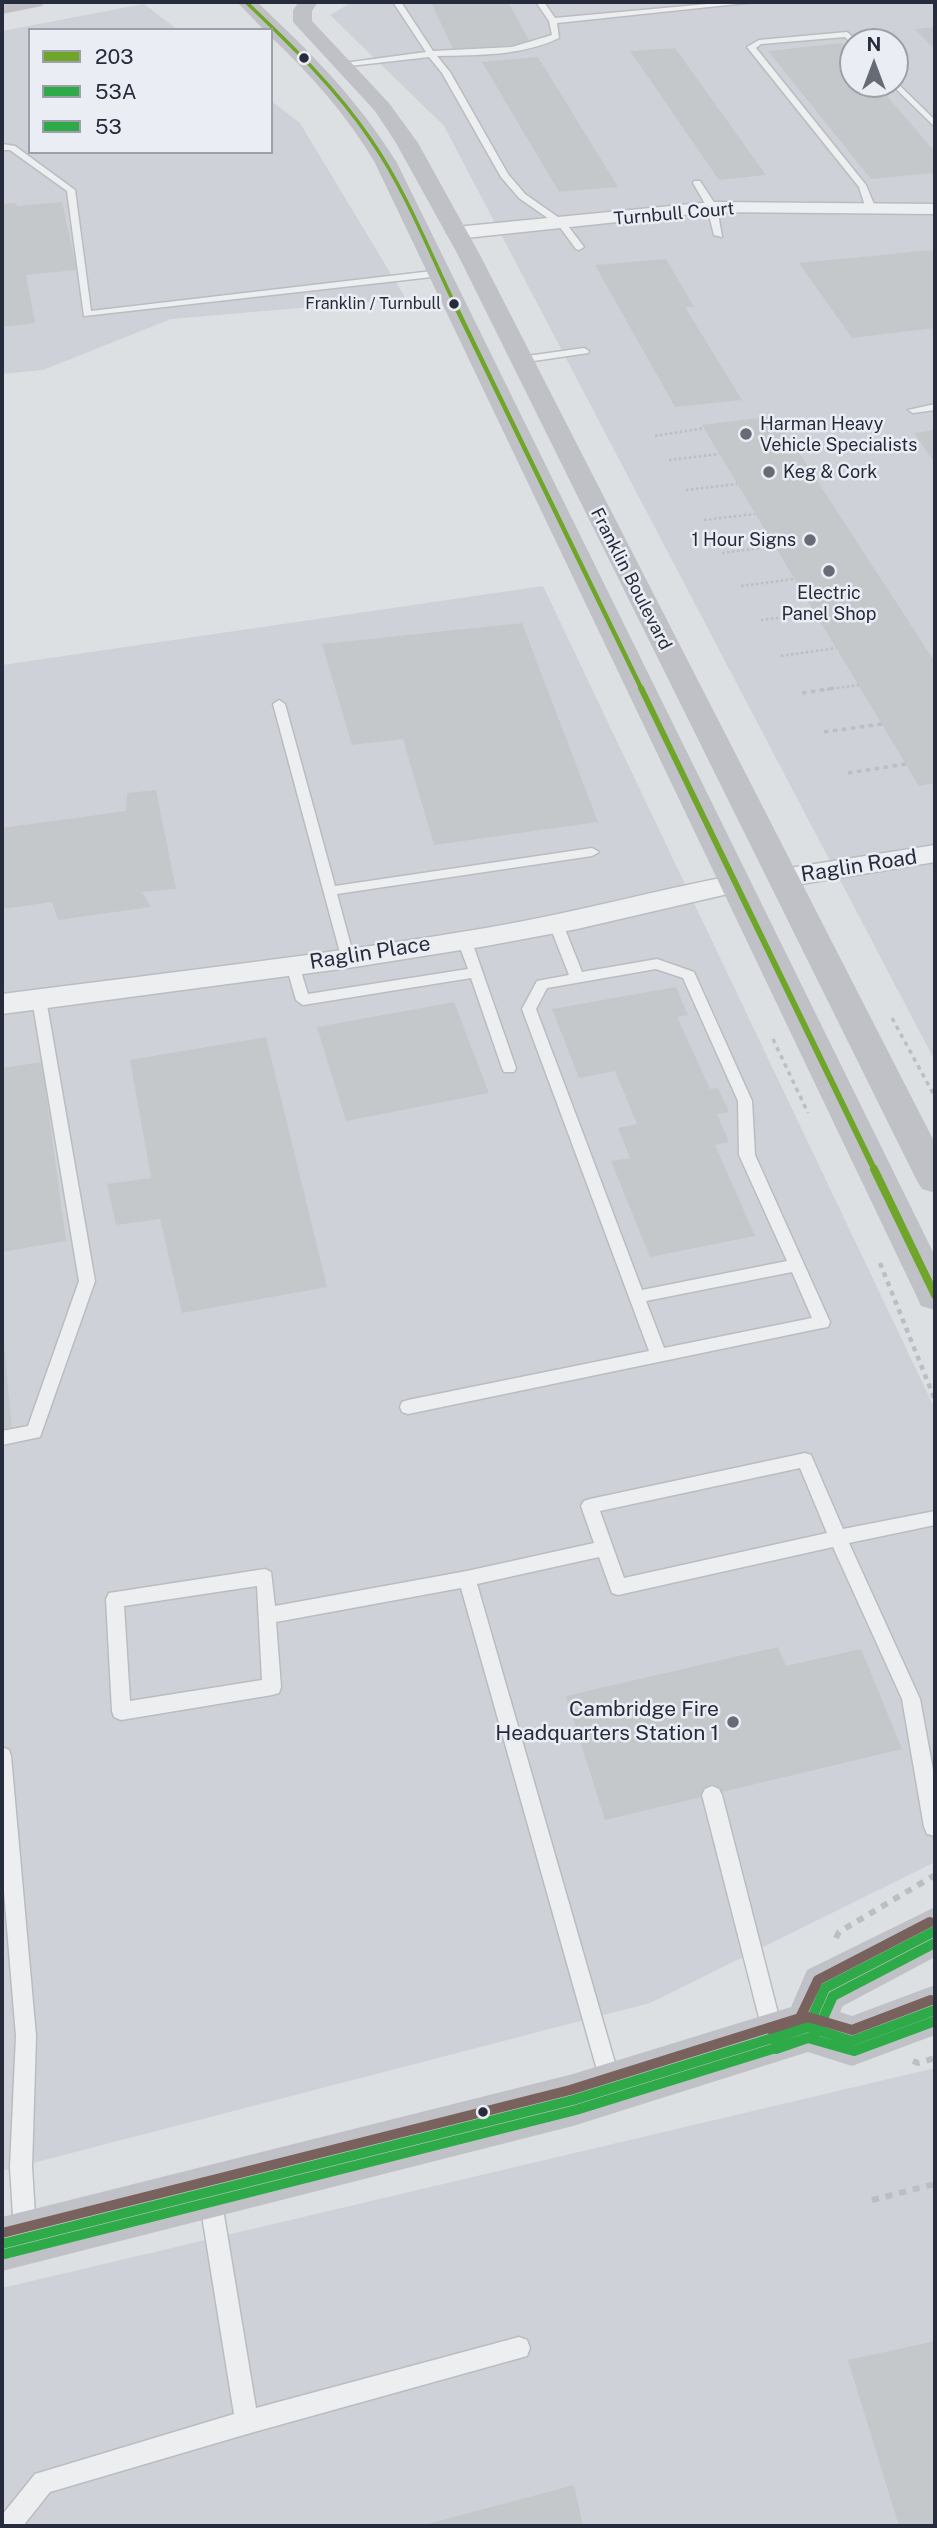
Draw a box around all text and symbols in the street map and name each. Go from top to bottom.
legend [28,28,273,154]
north arrow [839,28,909,98]
text: N [867,33,881,55]
text: 203 [95,44,133,69]
unlabelled marker [297,51,311,65]
text: 53A [95,79,137,104]
text: 53 [95,114,122,139]
street label: Turnbull Court [613,198,735,230]
place label: Franklin / Turnbull [305,294,441,314]
marker: Franklin / Turnbull [447,297,461,311]
place label: Harman Heavy Vehicle Specialists [760,413,917,456]
marker: Harman Heavy Vehicle Specialists [738,426,754,442]
place label: Keg & Cork [783,461,877,483]
marker: Keg & Cork [761,464,777,480]
street label: Franklin Boulevard [586,504,676,654]
place label: 1 Hour Signs [691,529,796,551]
marker: 1 Hour Signs [802,532,818,548]
marker: Electric Panel Shop [821,563,837,579]
place label: Electric Panel Shop [782,582,876,624]
street label: Raglin Road [799,844,919,888]
street label: Raglin Place [308,931,432,975]
place label: Cambridge Fire Headquarters Station 1 [495,1697,719,1747]
marker: Cambridge Fire Headquarters Station 1 [725,1714,741,1730]
unlabelled marker [476,2105,490,2119]

